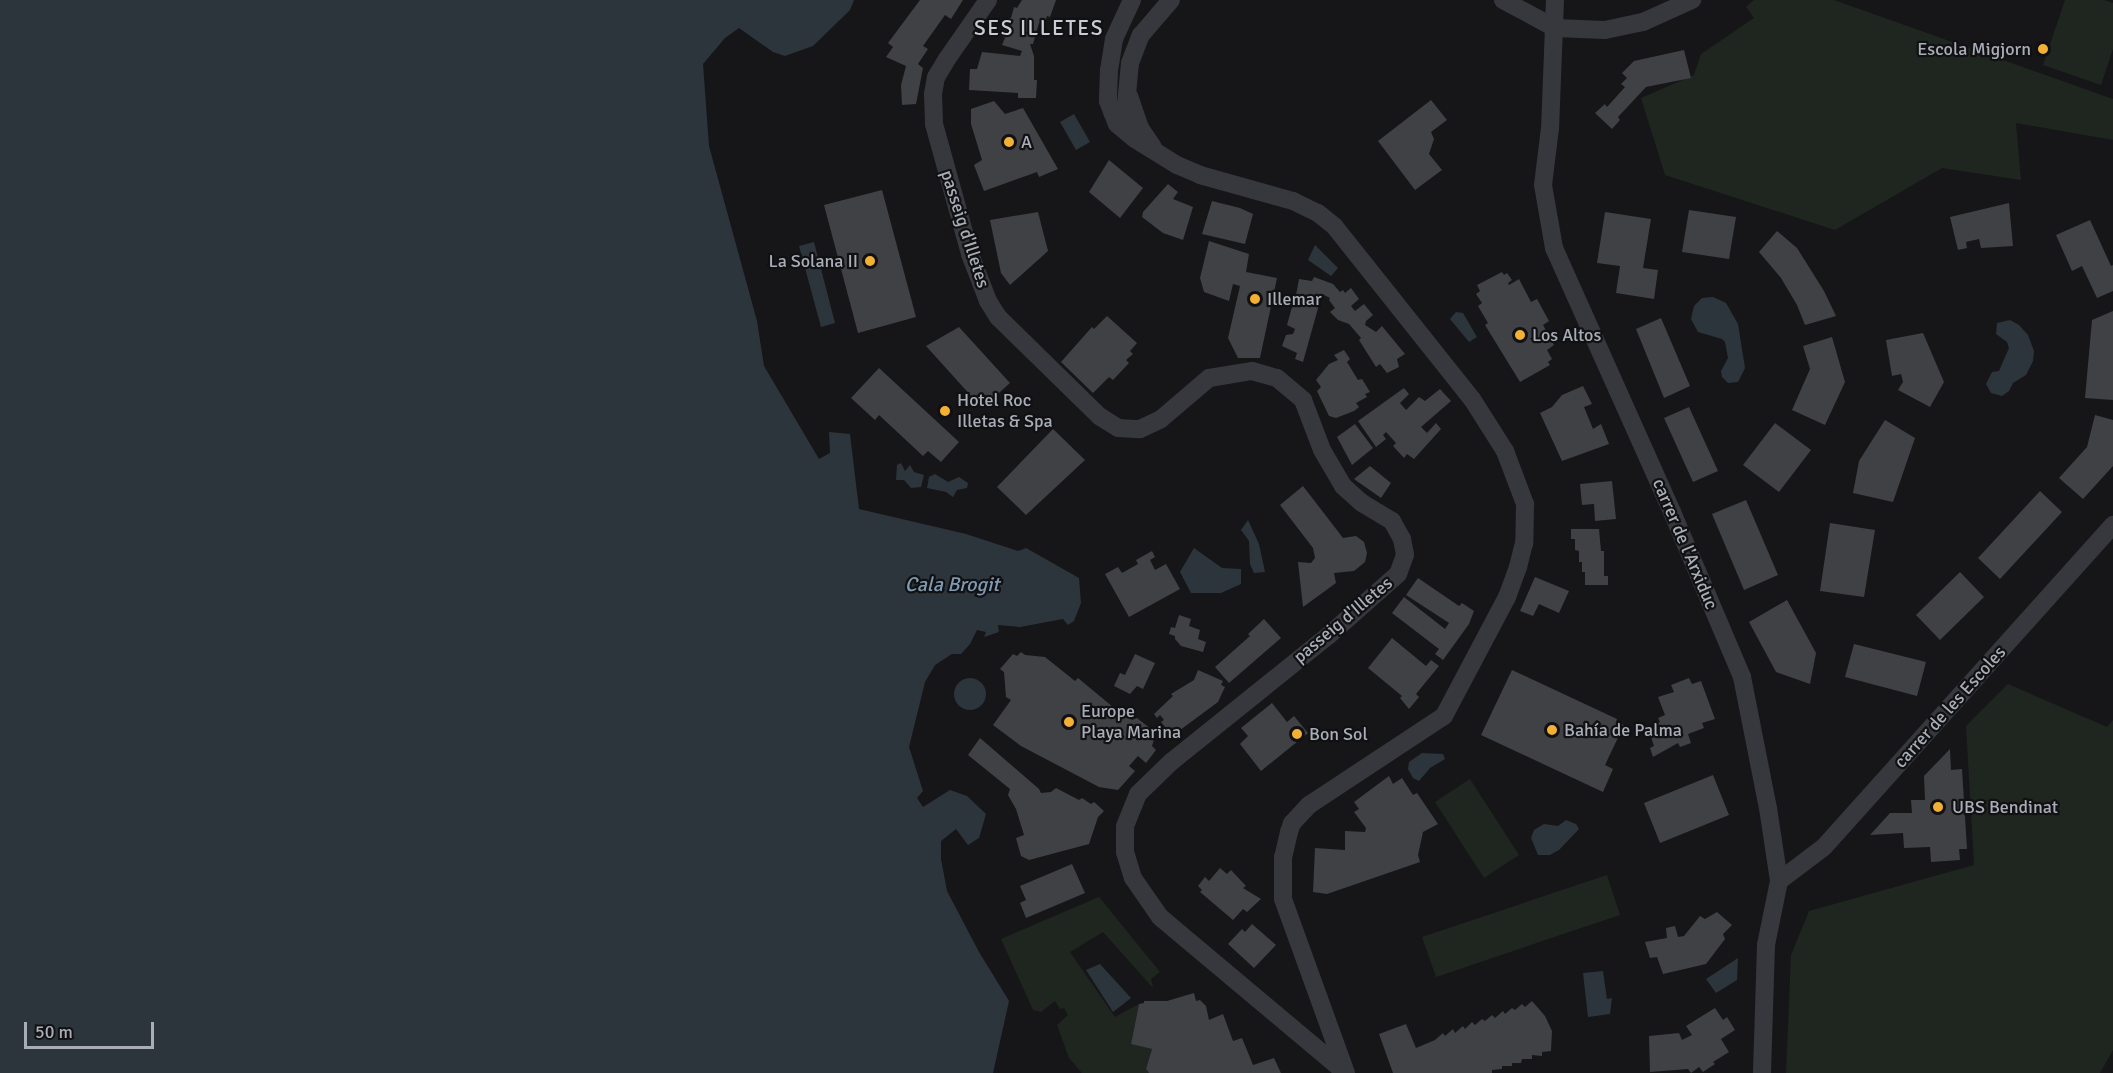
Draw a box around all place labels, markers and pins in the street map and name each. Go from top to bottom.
place label: Escola Migjorn [1917,38,2031,60]
marker: Escola Migjorn [2036,42,2050,56]
place label: A [1021,131,1032,153]
marker: A [1002,135,1016,149]
place label: La Solana II [768,250,858,272]
marker: La Solana II [863,254,877,268]
place label: Illemar [1267,288,1322,310]
marker: Illemar [1248,292,1262,306]
place label: Los Altos [1532,324,1601,346]
marker: Los Altos [1513,328,1527,342]
place label: Hotel Roc Illetas & Spa [957,390,1053,432]
marker: Hotel Roc Illetas & Spa [938,404,952,418]
place label: Europe Playa Marina [1081,701,1181,744]
marker: Europe Playa Marina [1062,715,1076,729]
place label: Bahía de Palma [1564,719,1682,741]
place label: Bon Sol [1309,723,1368,745]
marker: Bahía de Palma [1545,723,1559,737]
marker: Bon Sol [1290,727,1304,741]
place label: UBS Bendinat [1952,796,2058,818]
marker: UBS Bendinat [1929,798,1947,816]

